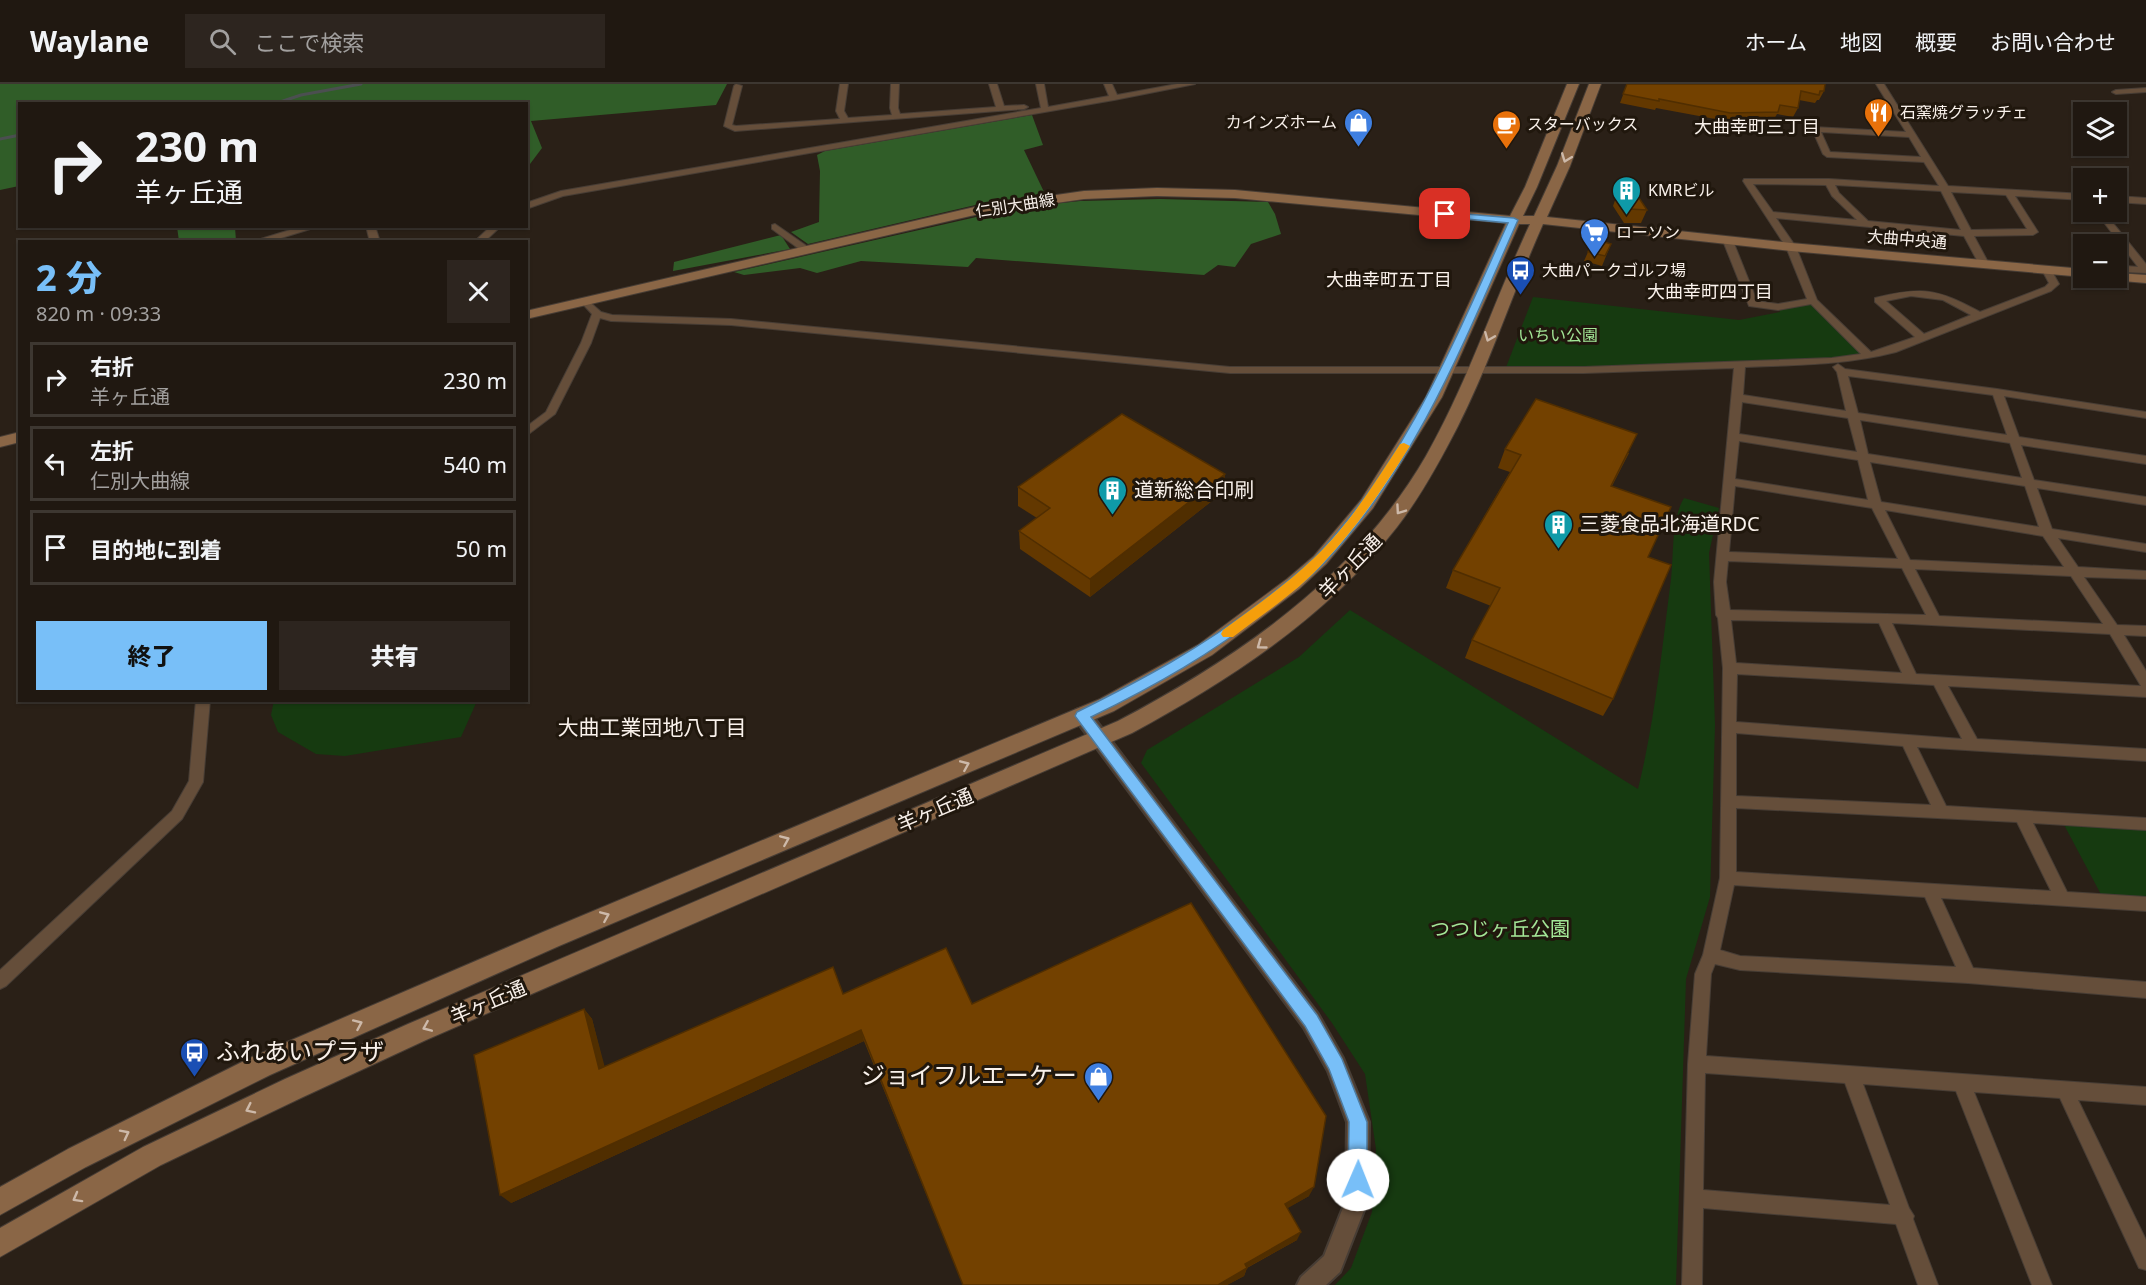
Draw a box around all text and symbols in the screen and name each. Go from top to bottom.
search box [185,14,605,68]
text: Waylane [30,22,149,60]
icon: search [206,25,239,58]
text: ここで検索 [254,27,364,57]
text: ホーム [1745,28,1807,56]
text: 地図 [1840,28,1882,56]
text: 概要 [1915,28,1957,56]
text: お問い合わせ [1990,28,2116,56]
restaurant icon: 石窯焼グラッチェ [1863,96,1895,138]
place label: 石窯焼グラッチェ [1900,101,2028,123]
map controls [2073,102,2127,288]
button: layers [2073,102,2127,156]
shop icon: カインズホーム [1342,106,1374,148]
cafe icon: スターバックス [1490,108,1522,150]
place label: カインズホーム [1226,111,1337,133]
place label: スターバックス [1527,113,1638,135]
district label: 大曲幸町三丁目 [1694,114,1820,138]
text: 230 m [135,117,259,174]
icon: right [36,126,114,204]
one-way arrow [1561,152,1573,163]
button: + [2073,168,2127,222]
text: 羊ヶ丘通 [135,173,243,210]
building icon: KMRビル [1611,174,1643,216]
place label: KMRビル [1648,179,1714,201]
street label: 仁別大曲線 [974,188,1056,222]
pin [1419,188,1470,239]
icon: arrive [1428,197,1461,230]
supermarket icon: ローソン [1579,216,1611,258]
place label: ローソン [1616,221,1680,243]
street label: 大曲中央通 [1866,225,1948,253]
button: − [2073,234,2127,288]
text: 2 分 [36,253,102,302]
bus stop icon: 大曲パークゴルフ場 [1505,254,1537,296]
place label: 大曲パークゴルフ場 [1542,259,1686,281]
button: close [447,260,510,323]
district label: 大曲幸町五丁目 [1326,267,1452,291]
district label: 大曲幸町四丁目 [1647,279,1773,303]
text: 820 m · 09:33 [36,300,161,327]
park label: いちい公園 [1518,324,1598,346]
one-way arrow [1484,331,1496,342]
text: 右折 [90,351,134,381]
icon: right [39,363,72,396]
text: 230 m [443,365,507,395]
text: 羊ヶ丘通 [90,383,170,410]
text: 左折 [90,435,134,465]
icon: left [39,447,72,480]
text: 540 m [443,449,507,479]
text: 仁別大曲線 [90,467,190,494]
building icon: 道新総合印刷 [1097,474,1129,516]
place label: 道新総合印刷 [1134,476,1254,503]
one-way arrow [1396,503,1407,514]
building icon: 三菱食品北海道RDC [1543,508,1575,550]
place label: 三菱食品北海道RDC [1580,510,1760,537]
street label: 羊ヶ丘通 [1312,528,1387,604]
icon: arrive [39,531,72,564]
text: 50 m [456,533,507,563]
text: 目的地に到着 [90,534,222,564]
button: 終了 [36,621,267,690]
button: 共有 [279,621,510,690]
one-way arrow [1256,638,1267,649]
district label: 大曲工業団地八丁目 [558,713,747,741]
one-way arrow [958,760,969,772]
street label: 羊ヶ丘通 [893,781,977,838]
one-way arrow [778,835,789,847]
one-way arrow [599,911,610,923]
park label: つつじヶ丘公園 [1430,915,1570,942]
street label: 羊ヶ丘通 [446,973,530,1030]
one-way arrow [352,1019,363,1031]
one-way arrow [423,1020,434,1032]
place label: ふれあいプラザ [216,1034,384,1067]
bus stop icon: ふれあいプラザ [179,1036,211,1078]
place label: ジョイフルエーケー [861,1058,1077,1091]
shop icon: ジョイフルエーケー [1082,1060,1114,1102]
one-way arrow [246,1101,257,1113]
one-way arrow [119,1130,129,1141]
position arrow [1326,1148,1390,1212]
one-way arrow [73,1191,83,1202]

